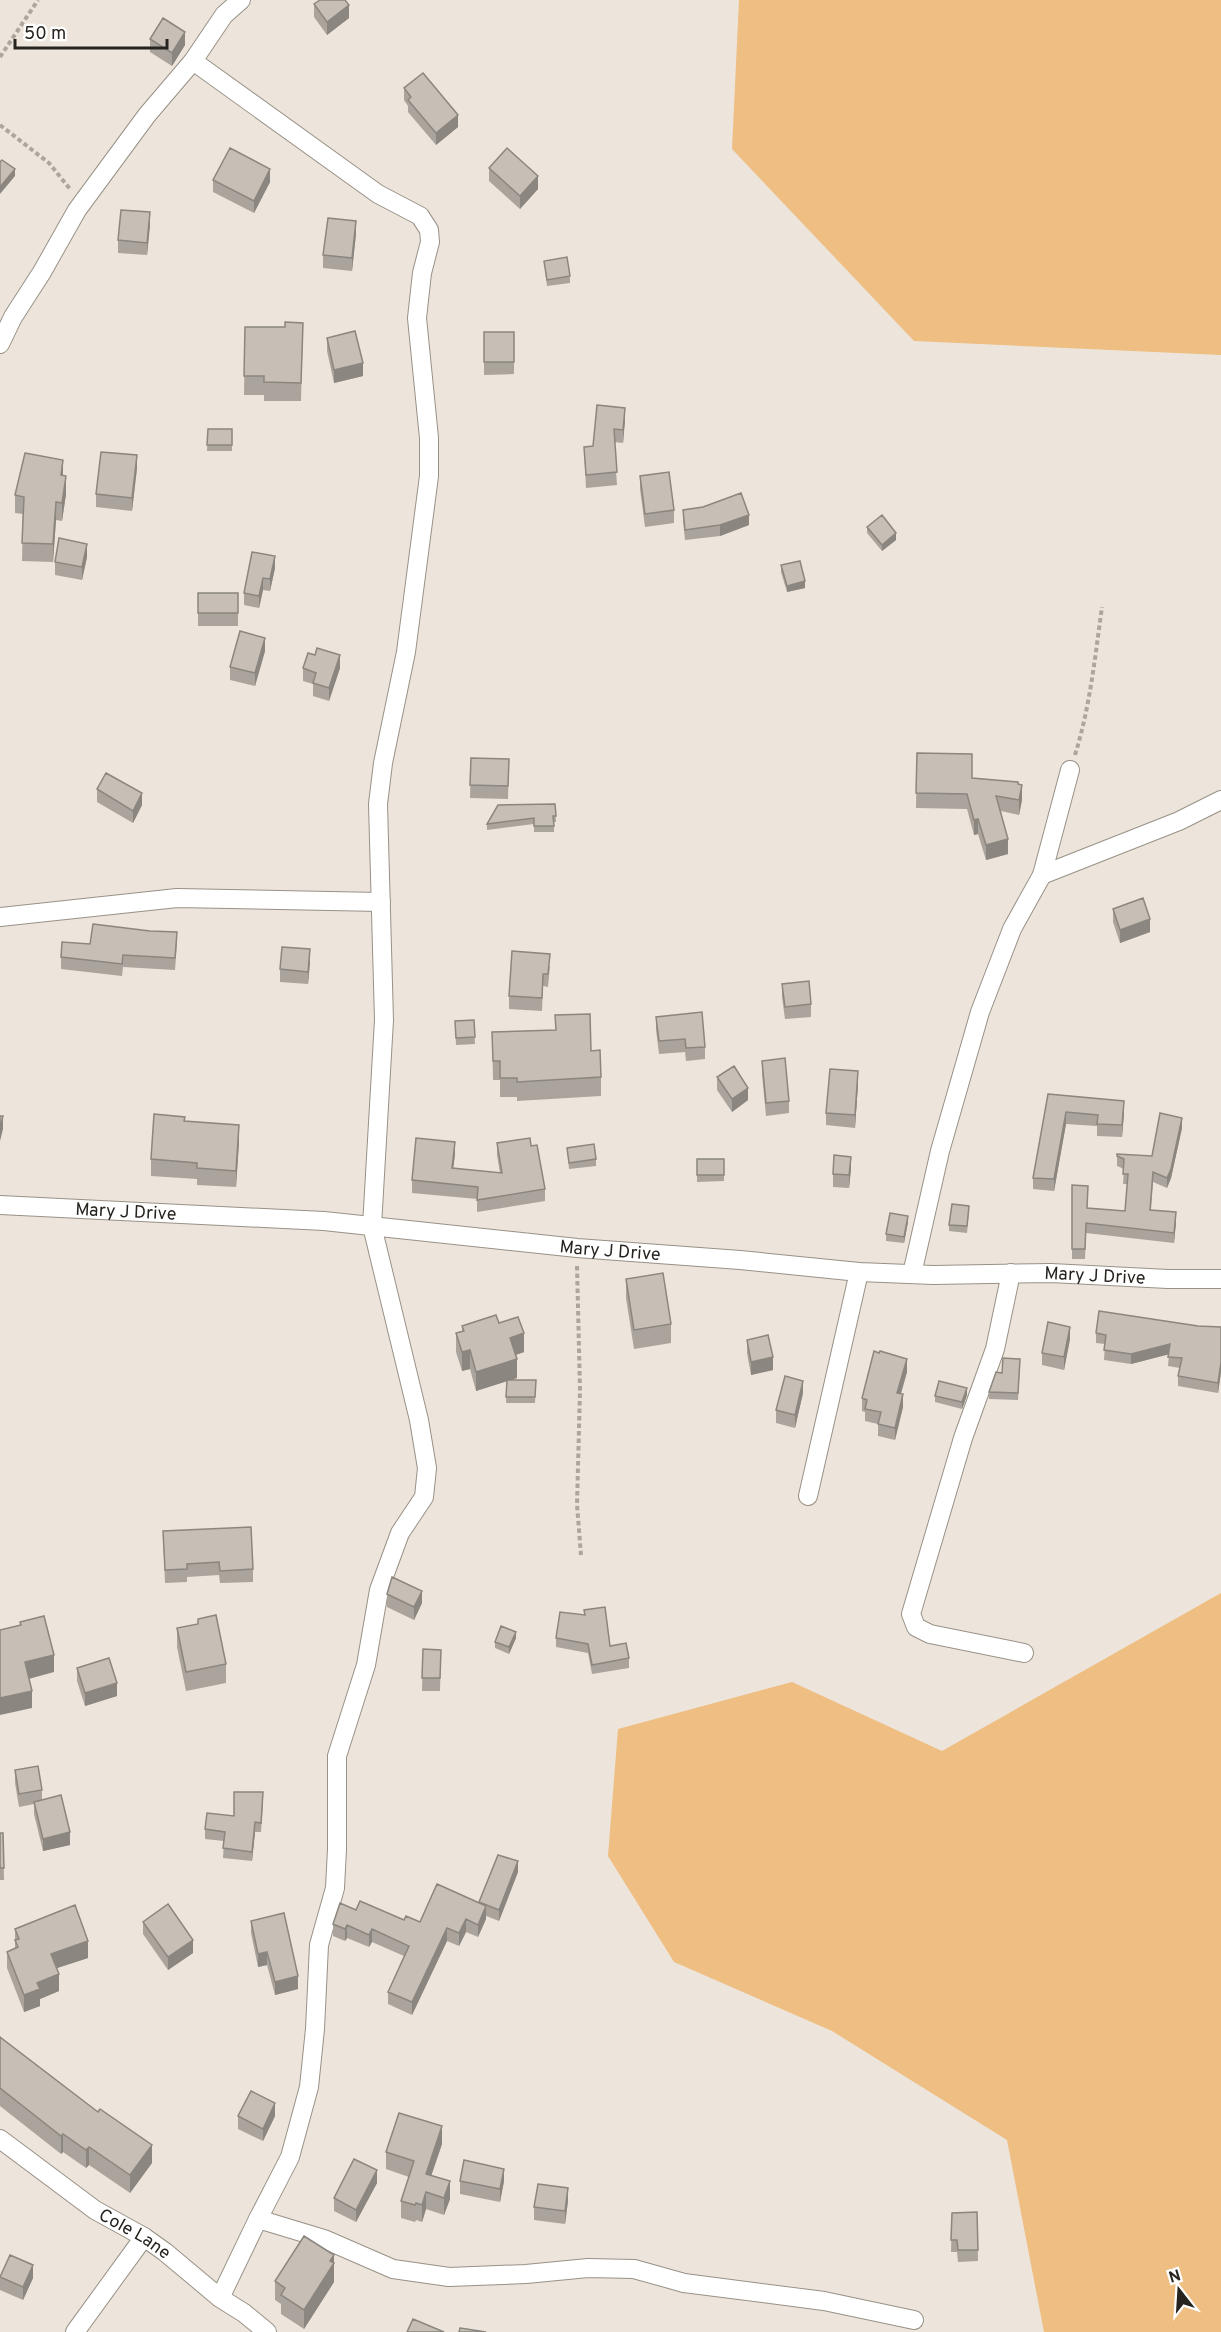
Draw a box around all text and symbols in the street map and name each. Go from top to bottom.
scale bar [15,12,166,50]
text: 50 m [24,23,66,46]
street label: Mary J Drive [75,1199,177,1227]
street label: Mary J Drive [558,1236,661,1267]
street label: Mary J Drive [1044,1263,1146,1291]
street label: Cole Lane [94,2204,175,2265]
north arrow [1149,2260,1209,2320]
text: N [1167,2266,1184,2289]

